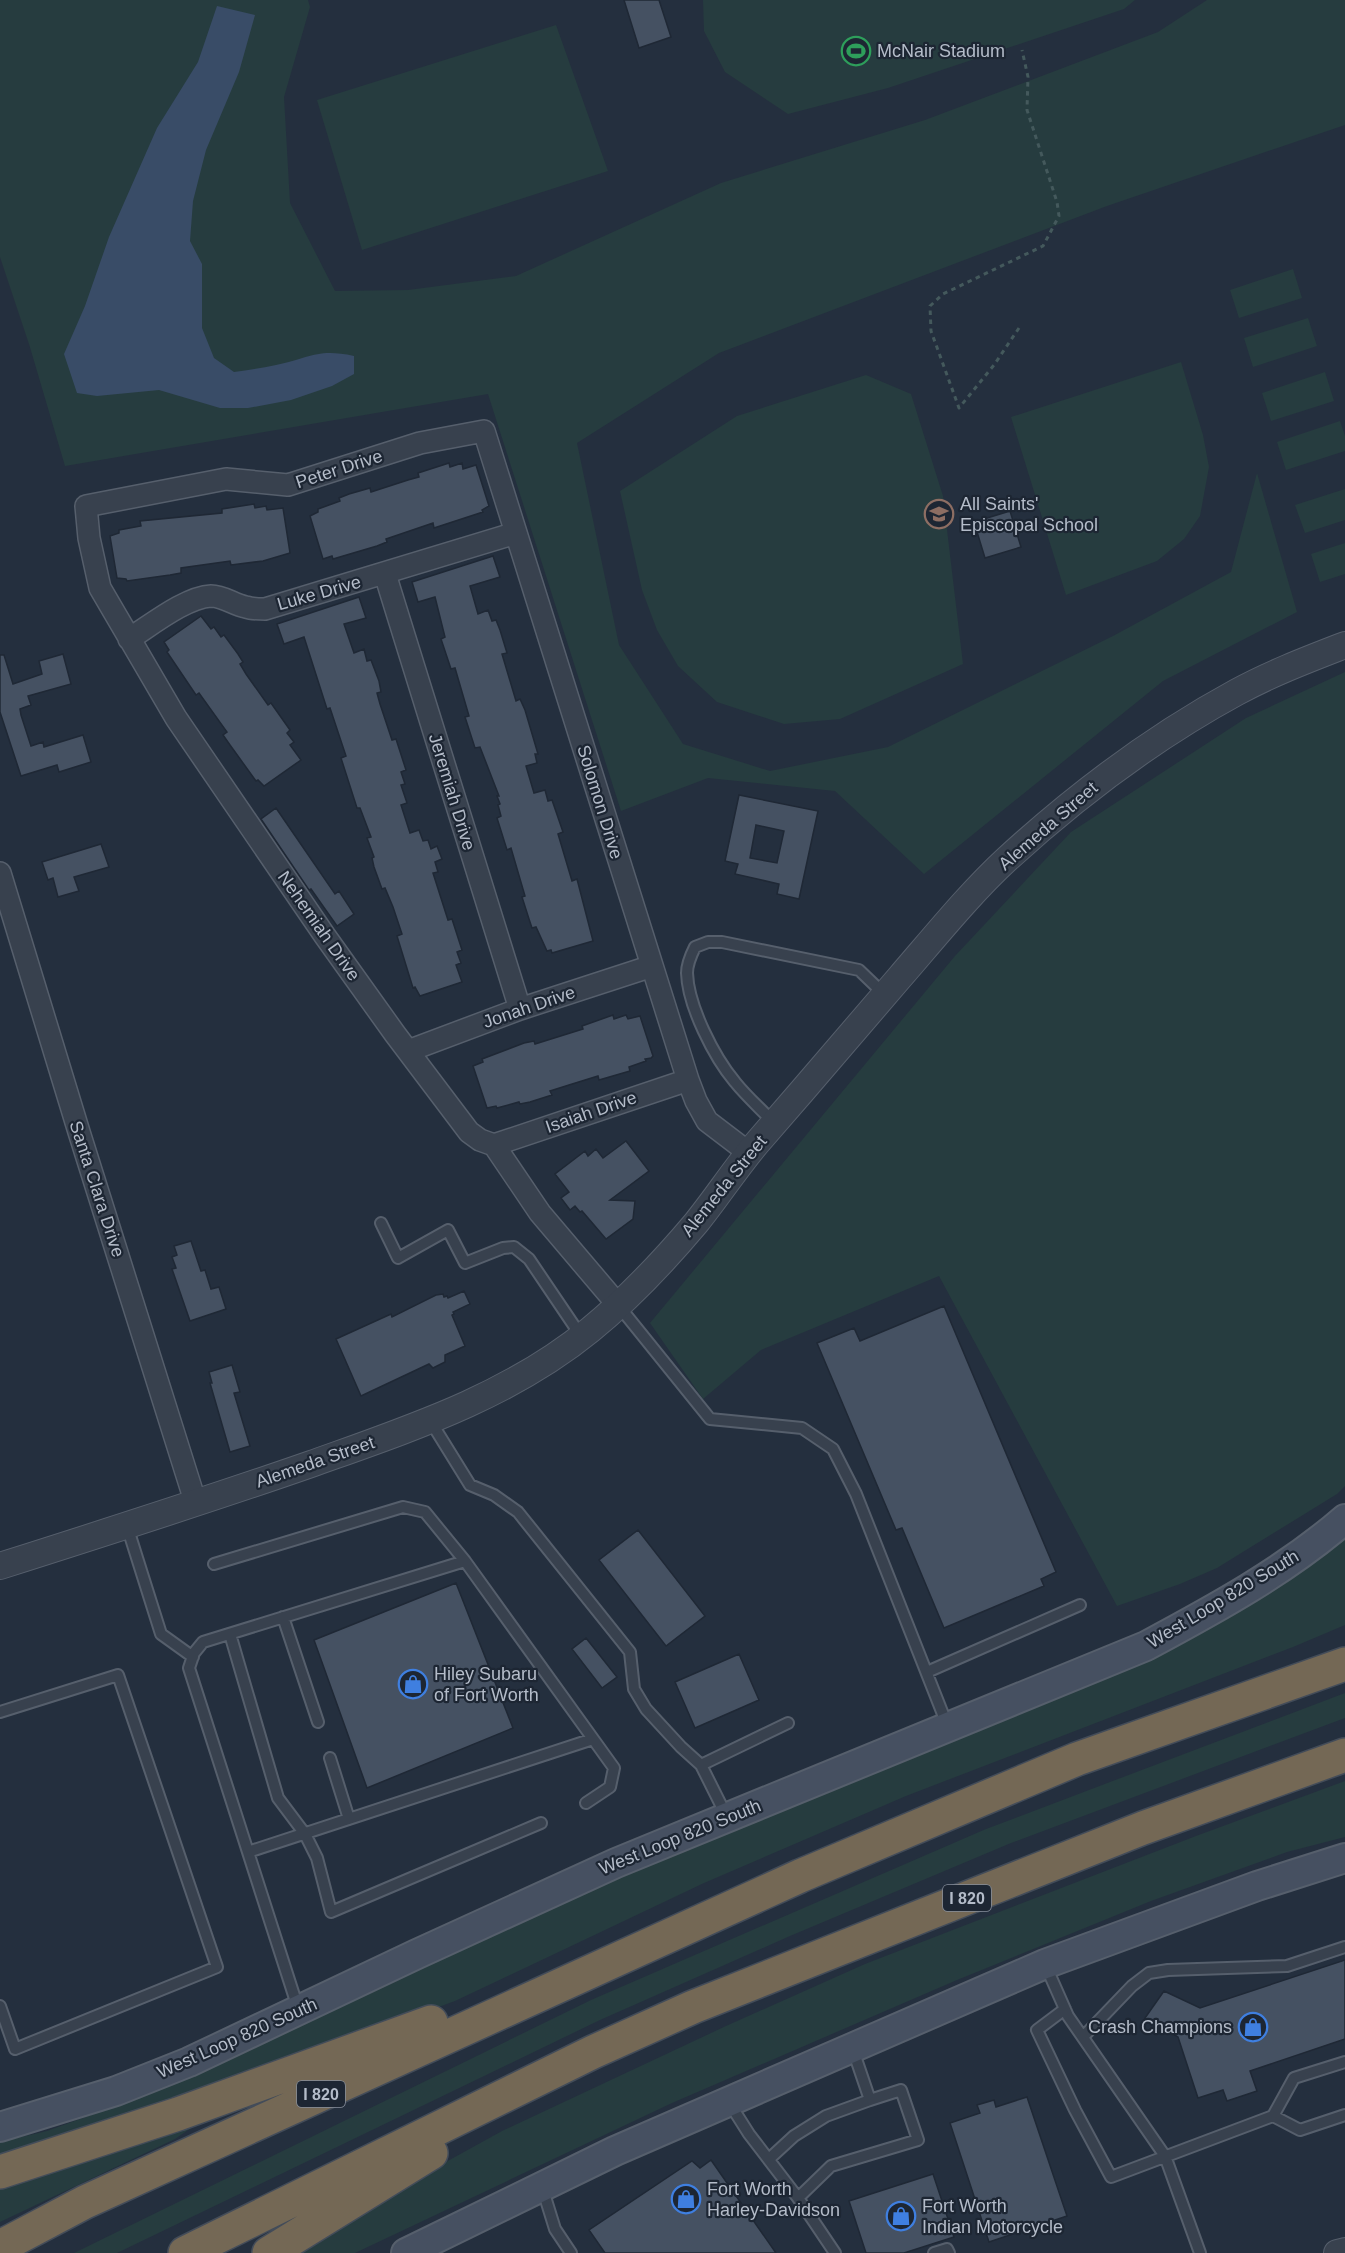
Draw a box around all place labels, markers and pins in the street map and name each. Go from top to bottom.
sports icon: McNair Stadium [840,35,872,67]
place label: McNair Stadium [877,41,1005,61]
place label: All Saints' Episcopal School [960,494,1098,535]
school or university icon: All Saints' Episcopal School [923,498,955,530]
place label: Hiley Subaru of Fort Worth [434,1664,539,1705]
shop icon: Hiley Subaru of Fort Worth [397,1668,429,1700]
shop icon: Crash Champions [1237,2011,1269,2043]
place label: Crash Champions [1088,2017,1232,2037]
place label: Fort Worth Harley-Davidson [707,2179,840,2220]
shop icon: Fort Worth Harley-Davidson [670,2183,702,2215]
place label: Fort Worth Indian Motorcycle [922,2196,1063,2237]
shop icon: Fort Worth Indian Motorcycle [885,2200,917,2232]

